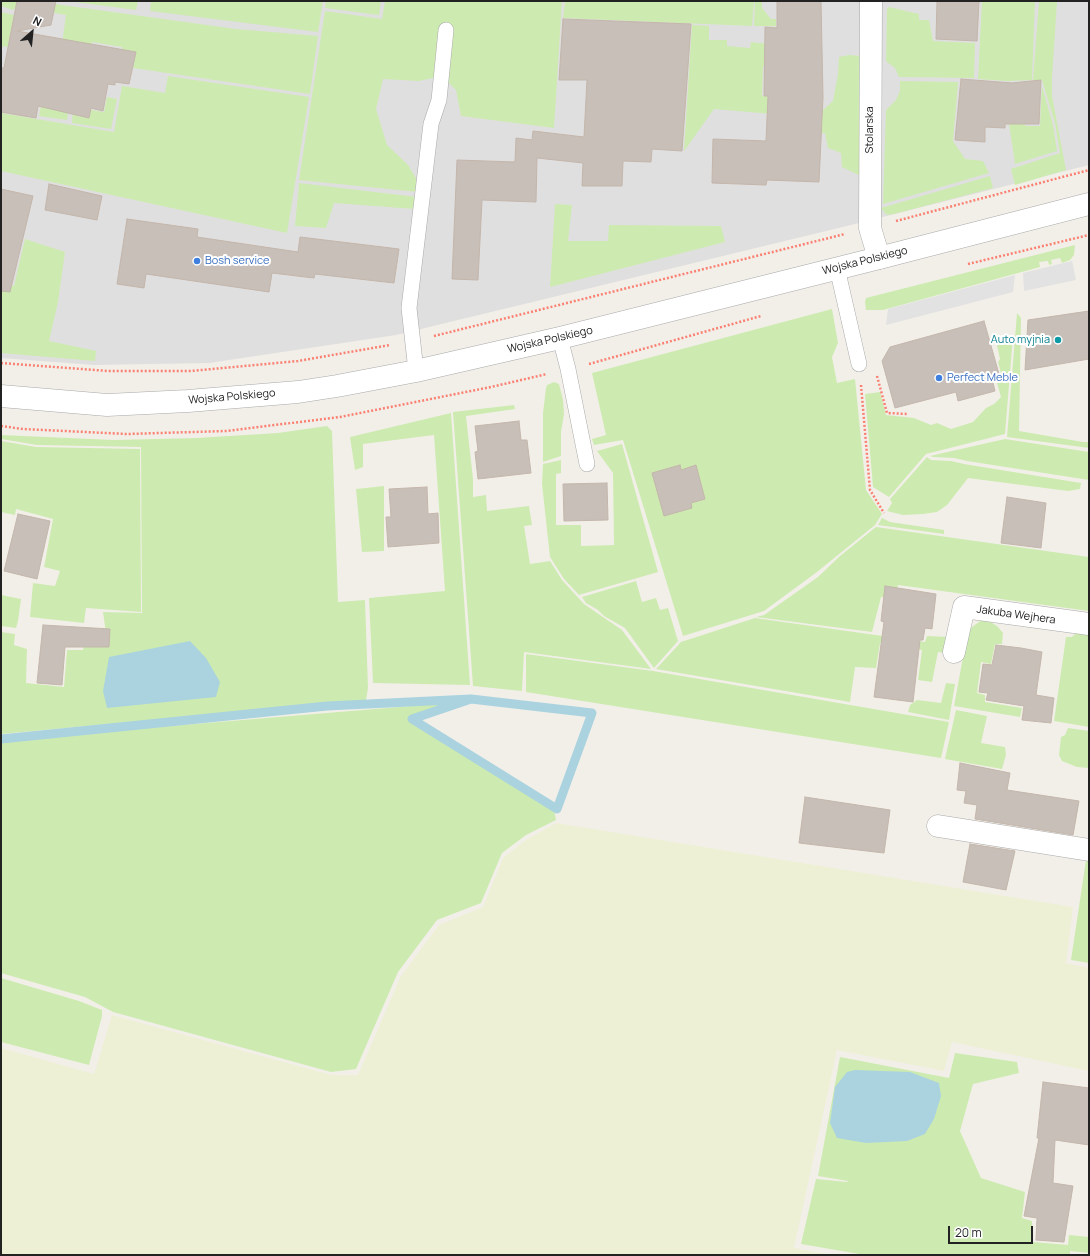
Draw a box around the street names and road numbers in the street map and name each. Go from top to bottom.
street label: Stolarska [863,106,877,154]
street label: Wojska Polskiego [821,244,909,278]
street label: Wojska Polskiego [506,324,594,356]
street label: Wojska Polskiego [188,387,276,407]
street label: Jakuba Wejhera [976,603,1056,627]

